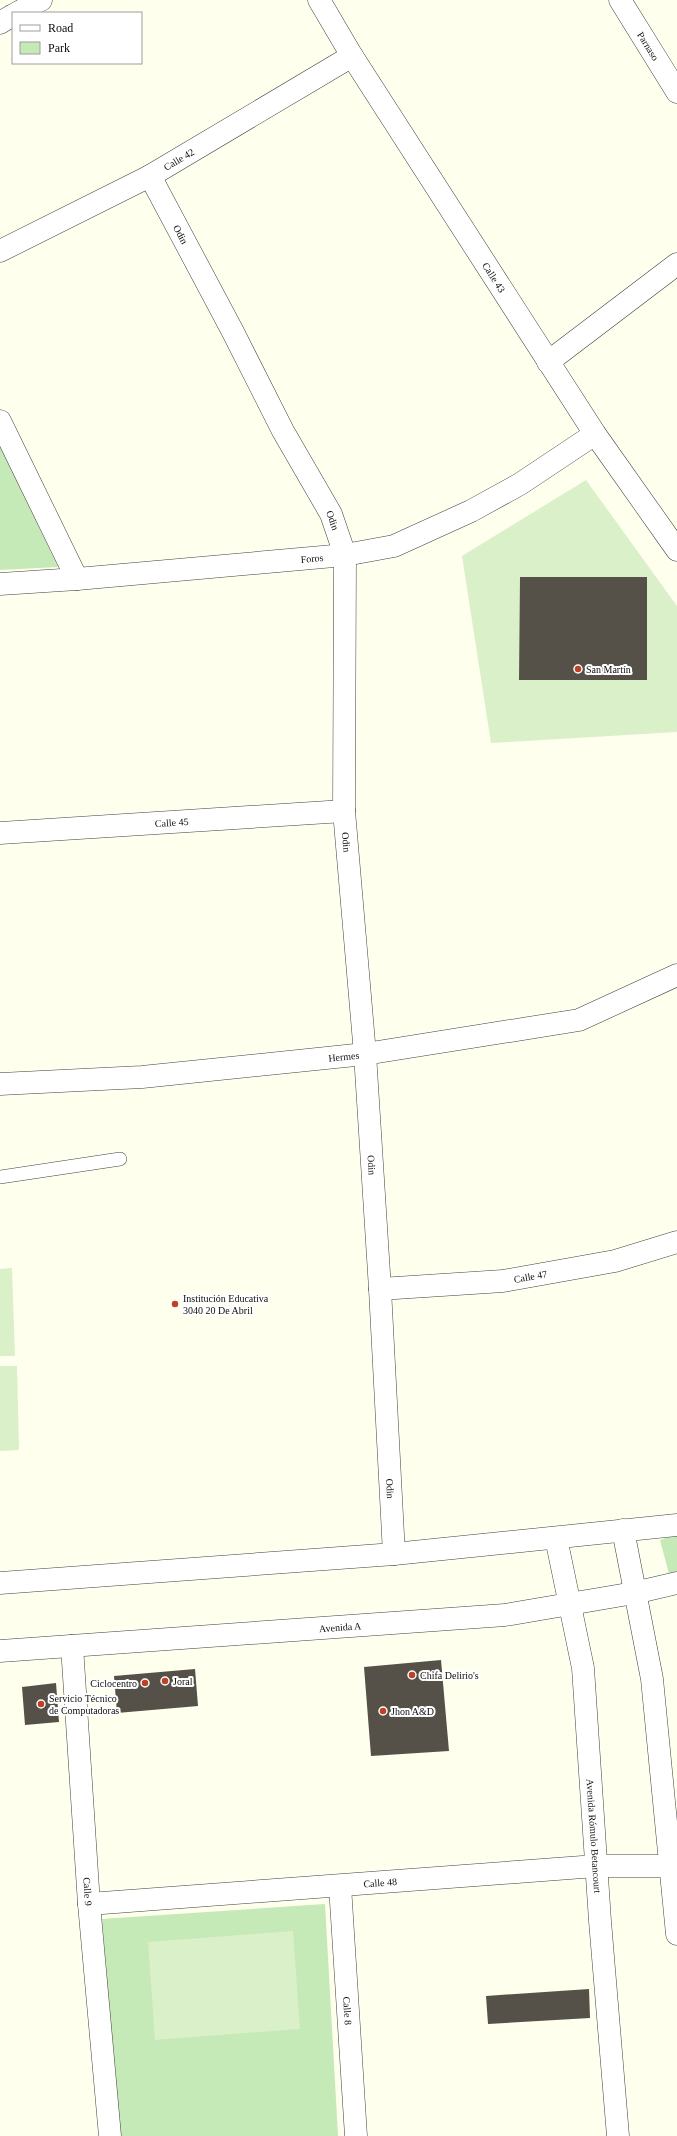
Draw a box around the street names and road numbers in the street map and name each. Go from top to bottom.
street label: Parnaso [635,30,661,63]
street label: Calle 42 [162,146,196,173]
street label: Odin [171,223,190,246]
street label: Calle 43 [480,260,508,295]
street label: Odin [324,509,341,532]
street label: Foros [300,552,324,565]
street label: Calle 45 [155,816,189,829]
street label: Odin [340,832,353,853]
street label: Hermes [328,1050,360,1064]
street label: Odin [365,1155,378,1175]
street label: Calle 47 [513,1268,548,1285]
street label: Odin [384,1478,396,1499]
street label: Avenida A [319,1620,362,1634]
street label: Avenida Rómulo Betancourt [584,1778,603,1894]
street label: Calle 48 [363,1876,397,1889]
street label: Calle 9 [81,1877,94,1906]
street label: Calle 8 [341,1996,354,2025]

